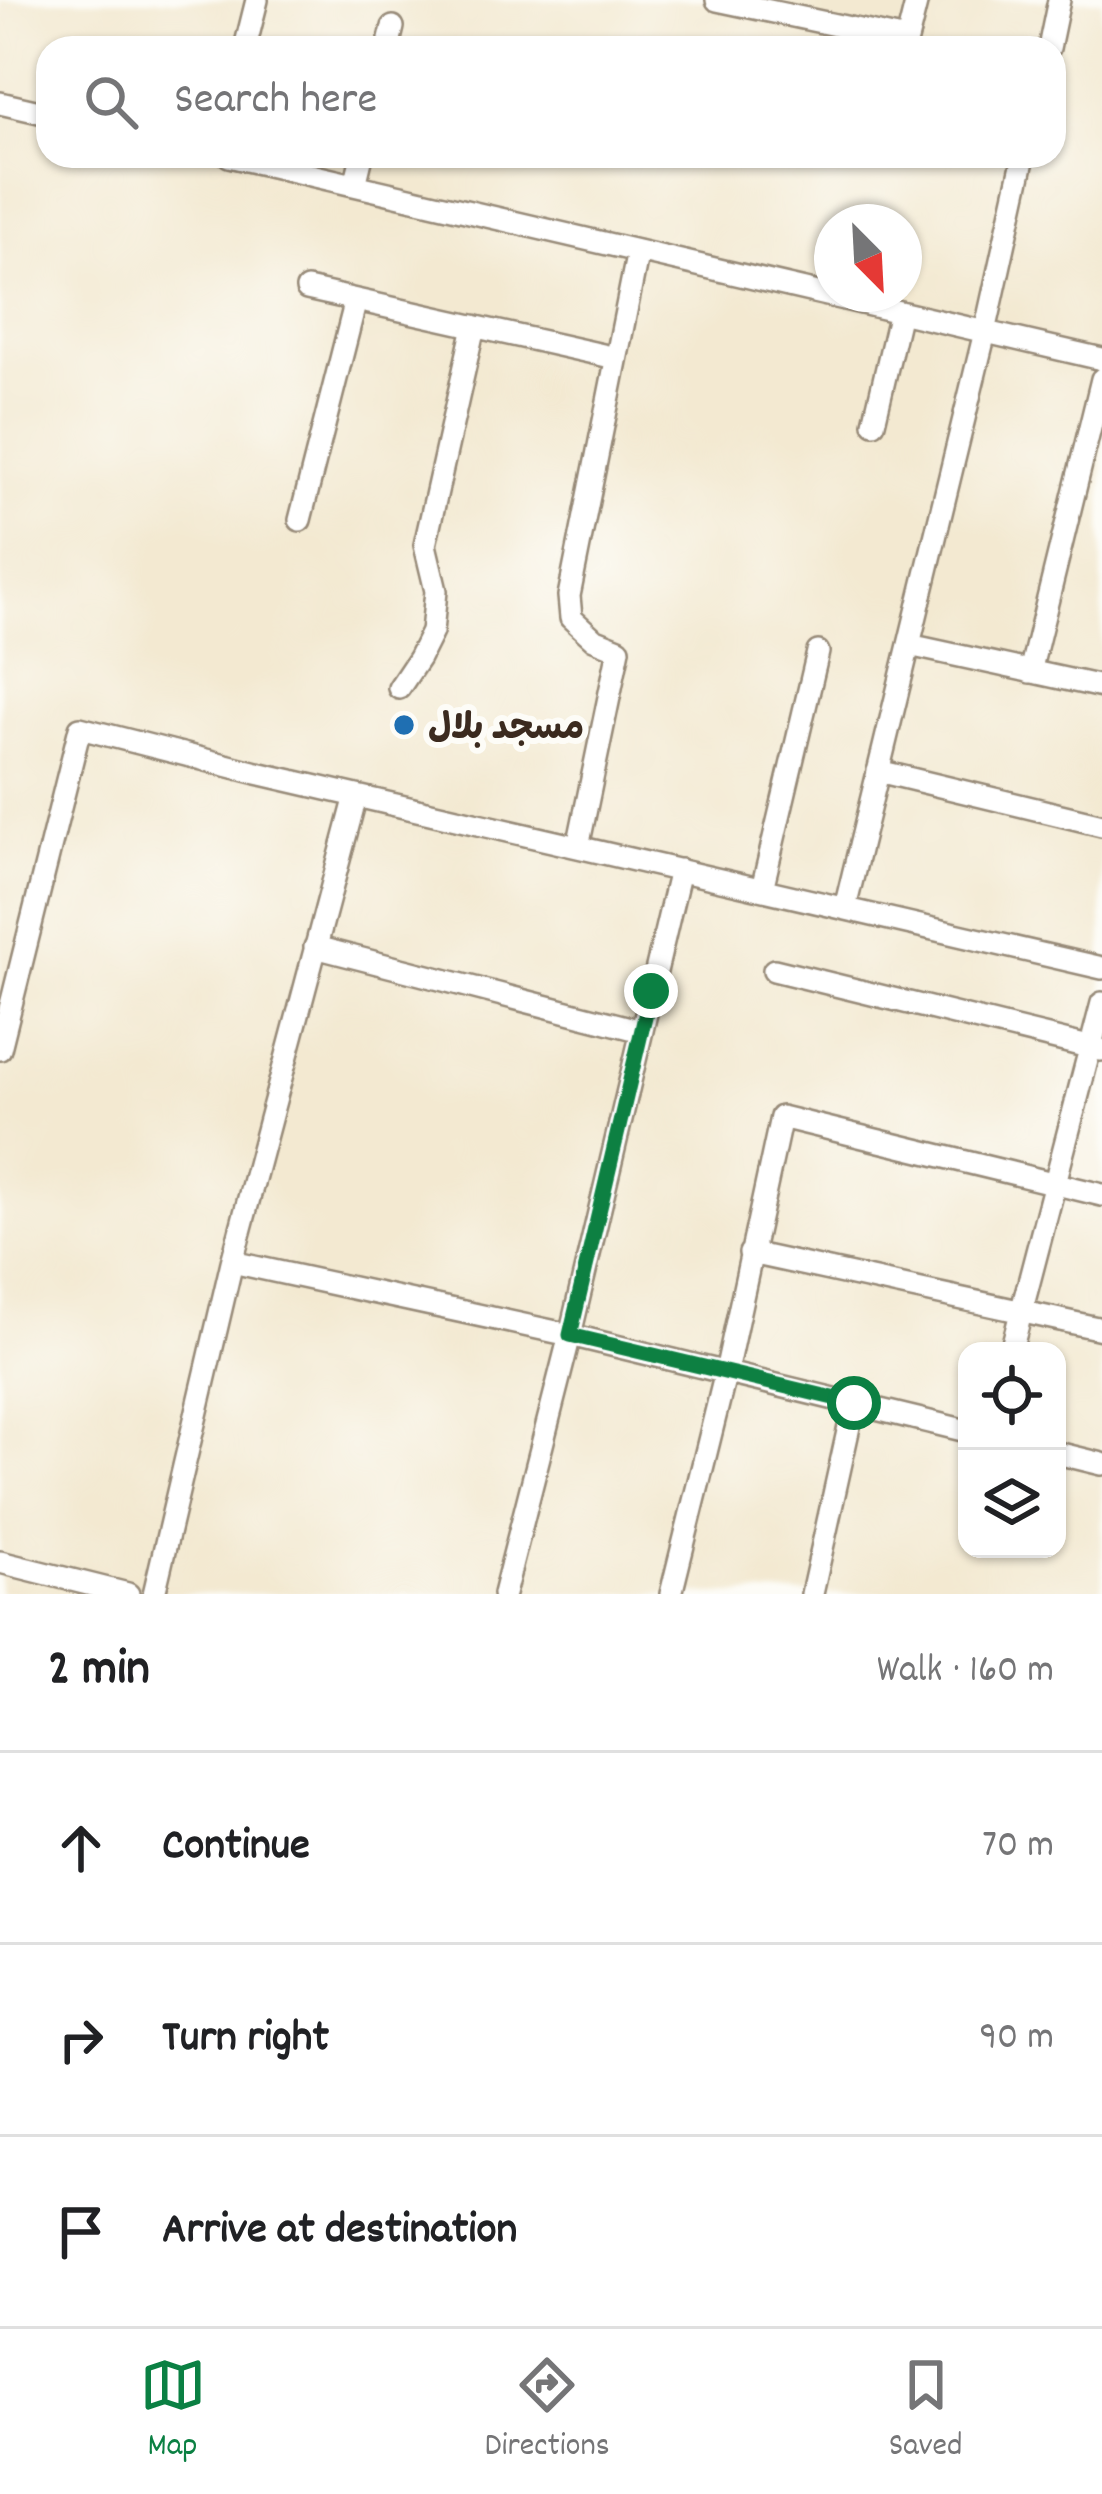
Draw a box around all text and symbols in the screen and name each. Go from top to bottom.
search box [36,36,1066,168]
icon: search [78,69,144,135]
text: Search here [174,70,377,134]
north arrow [814,204,922,312]
place label: مسجد بلال [428,705,584,757]
marker: مسجد بلال [391,712,417,738]
route end [624,964,678,1018]
map controls [958,1342,1066,1558]
button: locate [958,1342,1066,1450]
route start [827,1376,881,1430]
button: layers [958,1450,1066,1558]
text: 2 min [48,1636,150,1708]
text: Walk · 160 m [877,1645,1054,1700]
icon: ahead [48,1815,114,1881]
text: Continue [162,1816,310,1880]
text: 70 m [982,1820,1054,1875]
icon: right [48,2007,114,2073]
text: Turn right [162,2008,329,2072]
text: 90 m [979,2012,1054,2067]
icon: arrive [48,2199,114,2265]
text: Arrive at destination [162,2200,517,2264]
tab: Map [140,2352,206,2471]
tab: Directions [485,2352,610,2471]
tab: Saved [889,2352,962,2471]

